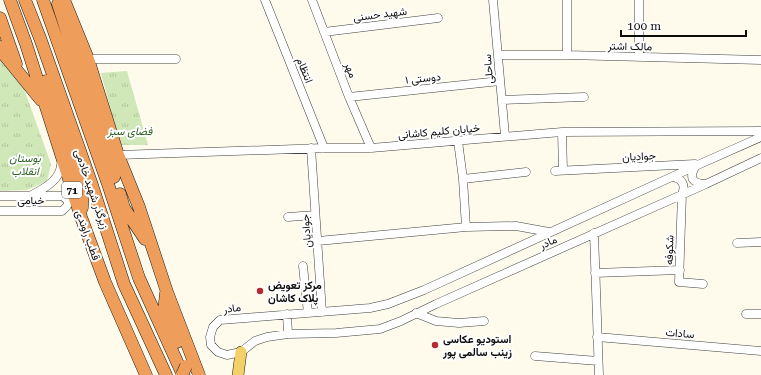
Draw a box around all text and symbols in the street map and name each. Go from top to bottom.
street label: شهید حسنی [352,5,408,24]
scale bar [621,12,746,38]
text: 100 m [627,19,661,33]
street label: مالک اشتر [607,40,652,53]
street label: ساحلی [481,53,496,84]
street label: انتظام [293,55,316,85]
street label: مهر [341,60,359,80]
street label: دوستی ۱ [405,70,442,87]
street label: خیابان کلیم کاشانی [397,121,481,143]
park label: فضای سبز [107,125,153,138]
street label: زیرگذر شهید خادمی [72,148,111,231]
street label: جوادیان [622,149,656,164]
park label: بوستان انقلاب [9,152,41,178]
road number: 71 [62,182,82,198]
street label: خیامی [17,194,45,207]
street label: قطب راوندی [72,208,103,262]
street label: جوادیان [299,214,314,248]
street label: مادر [537,233,559,252]
street label: شکوفه [662,235,677,265]
place label: مرکز تعویض پلاک کاشان [268,279,322,306]
marker: مرکز تعویض پلاک کاشان [255,286,265,296]
street label: مادر [221,301,242,316]
street label: سادات [665,326,695,341]
place label: استودیو عکاسی زینب سالمی پور [442,333,512,360]
marker: استودیو عکاسی زینب سالمی پور [430,340,440,350]

